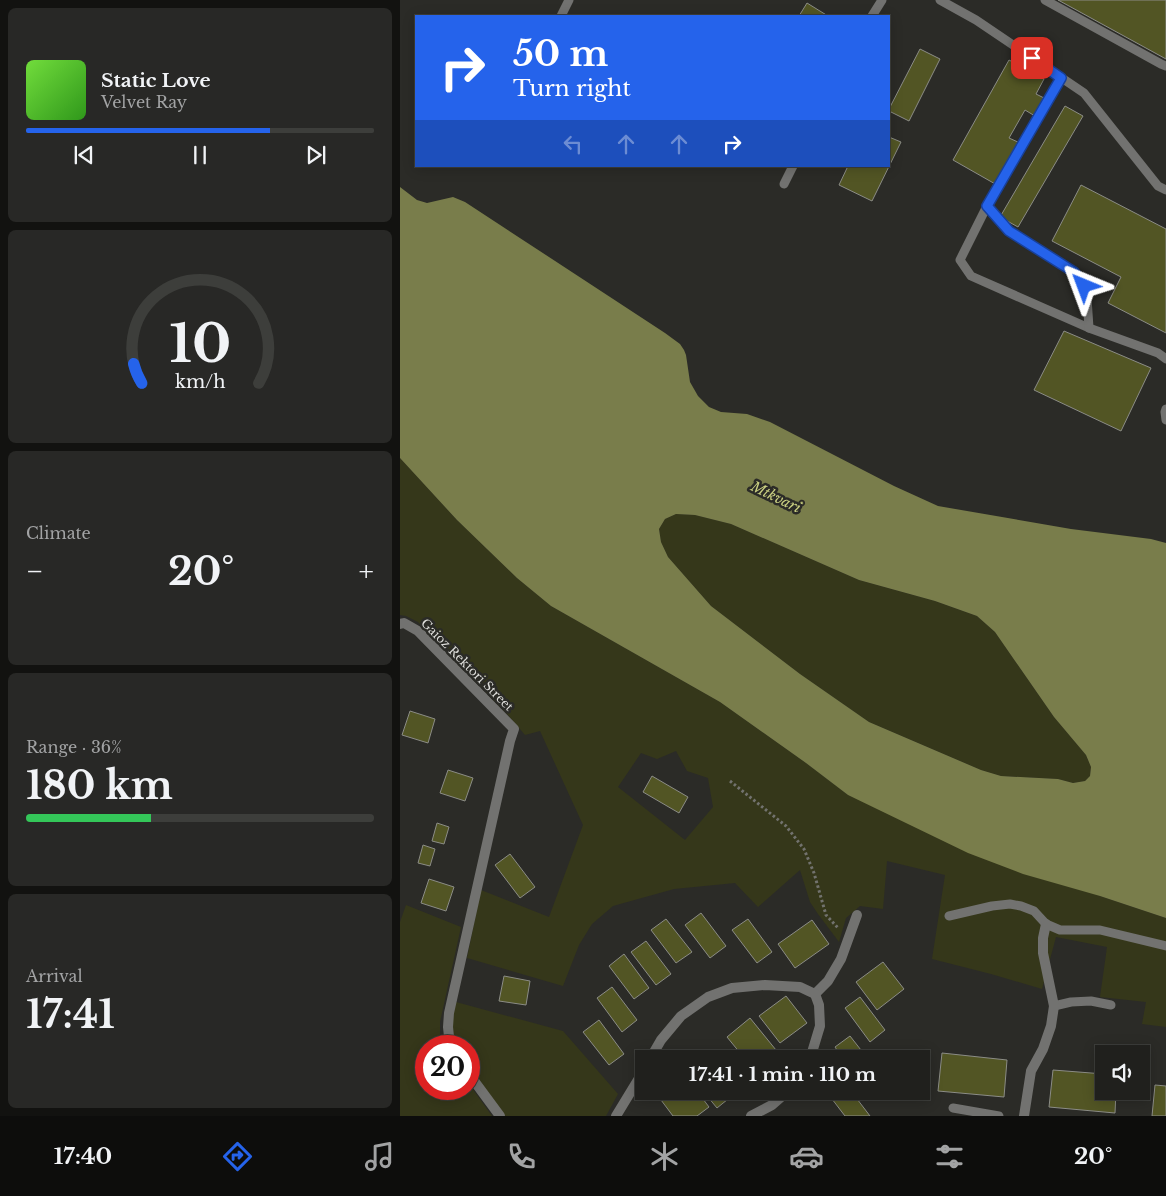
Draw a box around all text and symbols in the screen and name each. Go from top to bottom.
text: 50 m [513,32,608,75]
icon: right [430,35,495,100]
pin [1011,37,1053,79]
icon: arrive [1018,44,1046,72]
text: Static Love [101,69,211,92]
text: Turn right [513,75,631,102]
text: Velvet Ray [101,92,187,112]
icon: left [559,130,587,158]
icon: ahead [612,130,640,158]
icon: ahead [665,130,693,158]
icon: right [718,130,746,158]
icon: previous [70,141,98,169]
icon: pause [186,141,214,169]
icon: next [302,141,330,169]
position arrow [1057,259,1109,311]
text: 10 [169,312,231,376]
text: km/h [175,371,225,393]
water label: Mtkvari [747,477,804,517]
text: Climate [26,523,91,543]
text: 20° [168,548,234,595]
text: − [26,554,44,589]
text: + [359,554,374,589]
street label: Gaioz Rektori Street [418,615,517,714]
text: Range · 36% [26,737,122,757]
text: 180 km [26,762,173,809]
text: Arrival [26,966,83,986]
text: 17:41 [26,991,115,1038]
speed limit sign: 20 [415,1035,480,1100]
map controls [1095,1045,1150,1100]
button: sound [1095,1045,1150,1100]
text: 17:41 · 1 min · 110 m [689,1063,876,1086]
icon: directions [220,1139,255,1174]
icon: music [362,1139,397,1174]
icon: phone [504,1139,539,1174]
icon: climate [647,1139,682,1174]
icon: car [789,1139,824,1174]
icon: filters [932,1139,967,1174]
text: 17:40 [54,1143,112,1170]
text: 20° [1074,1143,1112,1170]

